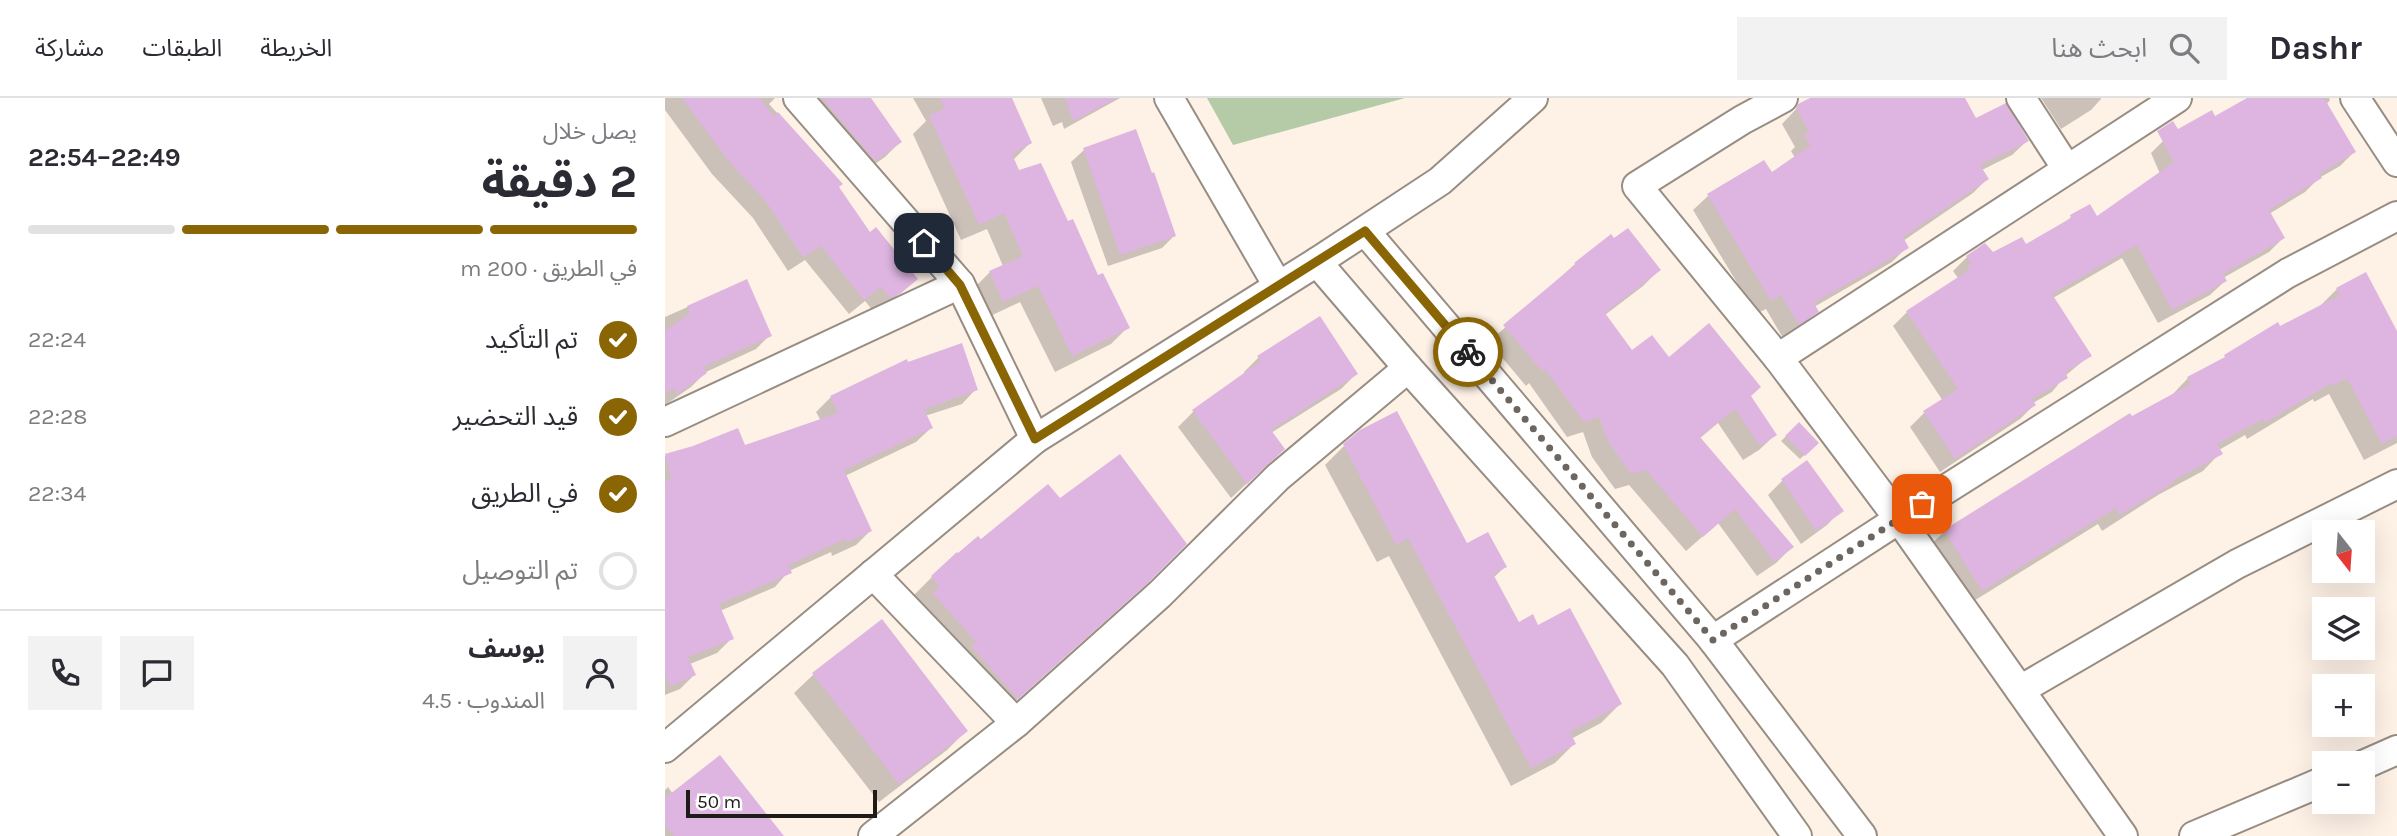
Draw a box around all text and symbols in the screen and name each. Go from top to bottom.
search box [1737,17,2227,80]
icon: search [2165,29,2203,67]
text: Dashr [2269,29,2362,67]
text: ابحث هنا [2051,33,2147,64]
text: مشاركة [35,34,104,62]
text: الطبقات [142,34,222,62]
text: الخريطة [260,34,332,62]
text: يصل خلال [543,118,637,145]
text: 22:49–22:54 [28,142,181,173]
text: 2 دقيقة [482,155,637,209]
pin [894,213,954,273]
icon: home [905,224,943,262]
text: في الطريق · 200 m [460,255,637,282]
courier [1433,317,1503,387]
icon: check [599,321,637,359]
text: تم التأكيد [485,324,578,355]
text: 22:24 [28,326,86,353]
icon: bike [1449,333,1487,371]
icon: check [599,398,637,436]
text: قيد التحضير [453,401,578,432]
text: 22:28 [28,403,87,430]
pin [1892,474,1952,534]
icon: check [599,475,637,513]
text: في الطريق [471,478,578,509]
text: 22:34 [28,480,86,507]
icon: bag [1903,485,1941,523]
north arrow [2312,520,2375,583]
map controls [2312,520,2375,814]
text: تم التوصيل [462,555,578,586]
button: layers [2312,597,2375,660]
text: يوسف [468,633,545,664]
button: phone [28,636,102,710]
button: chat [120,636,194,710]
button: person [563,636,637,710]
button: + [2312,674,2375,737]
text: المندوب · 4.5 [422,687,545,714]
button: − [2312,751,2375,814]
scale bar [686,787,877,819]
text: 50 m [697,791,741,813]

